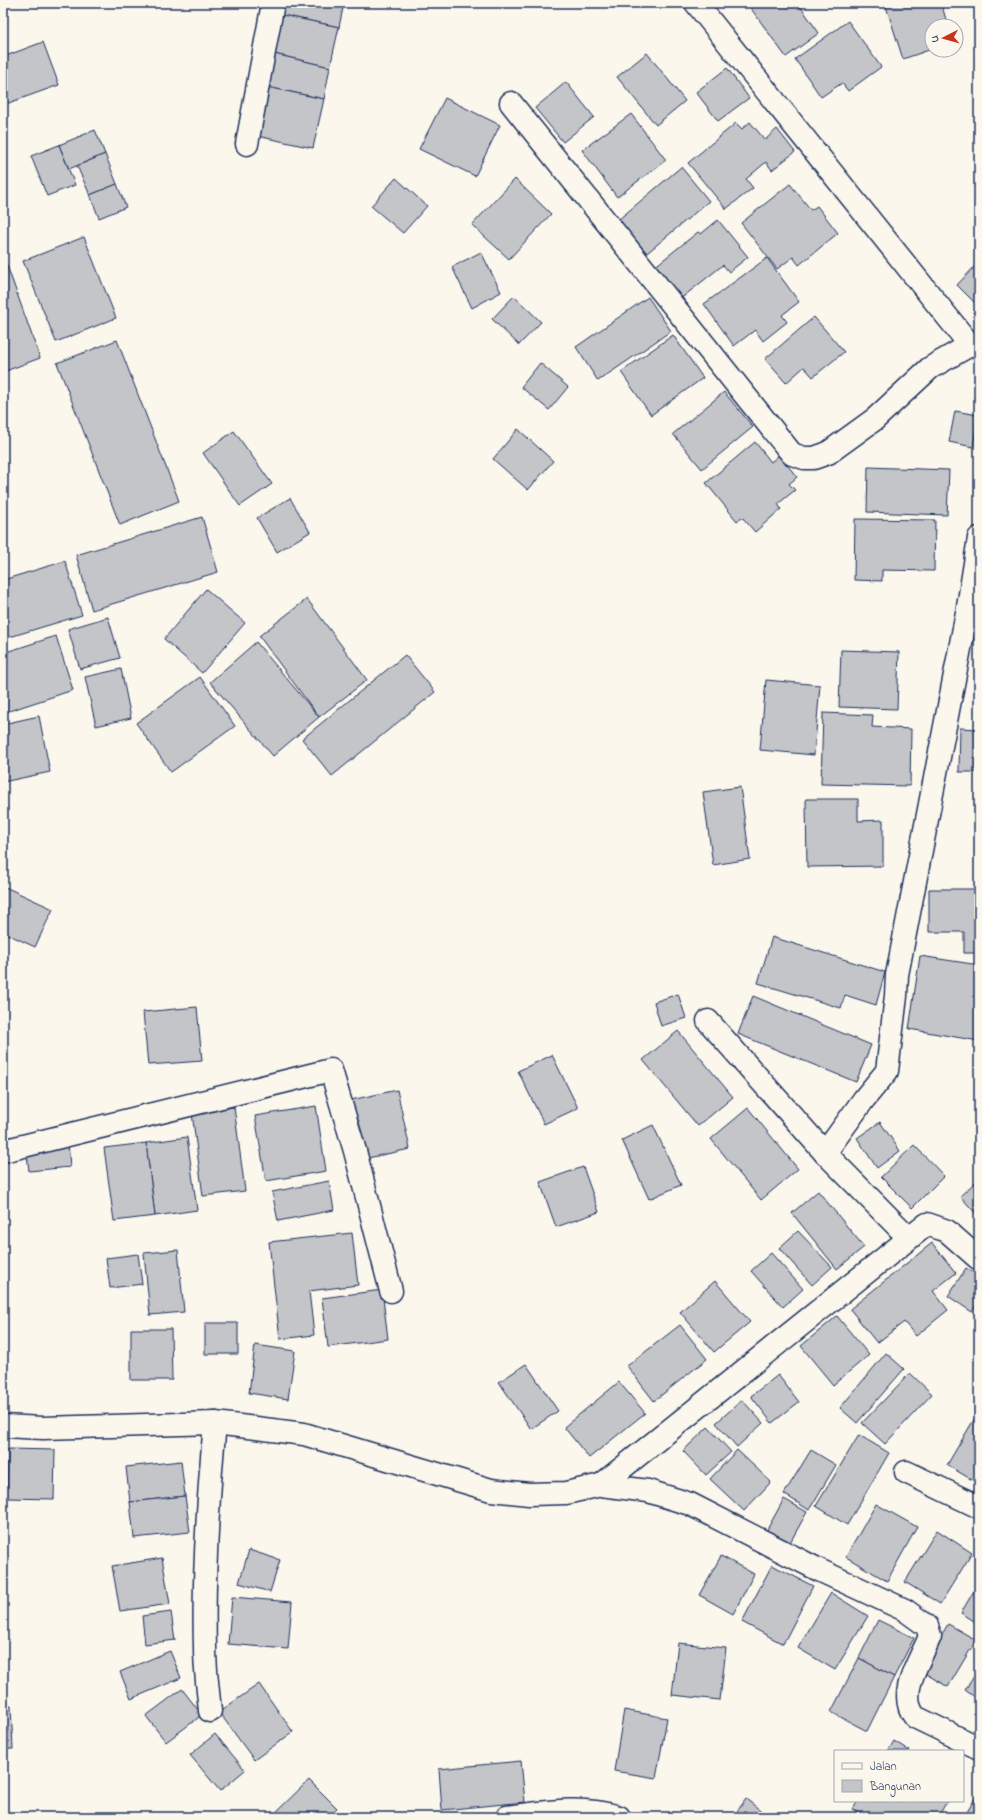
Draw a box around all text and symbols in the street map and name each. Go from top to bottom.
north arrow [924,18,964,58]
text: U [927,35,943,43]
legend [834,1750,964,1802]
text: Jalan [870,1758,897,1776]
text: Bangunan [869,1778,921,1797]

